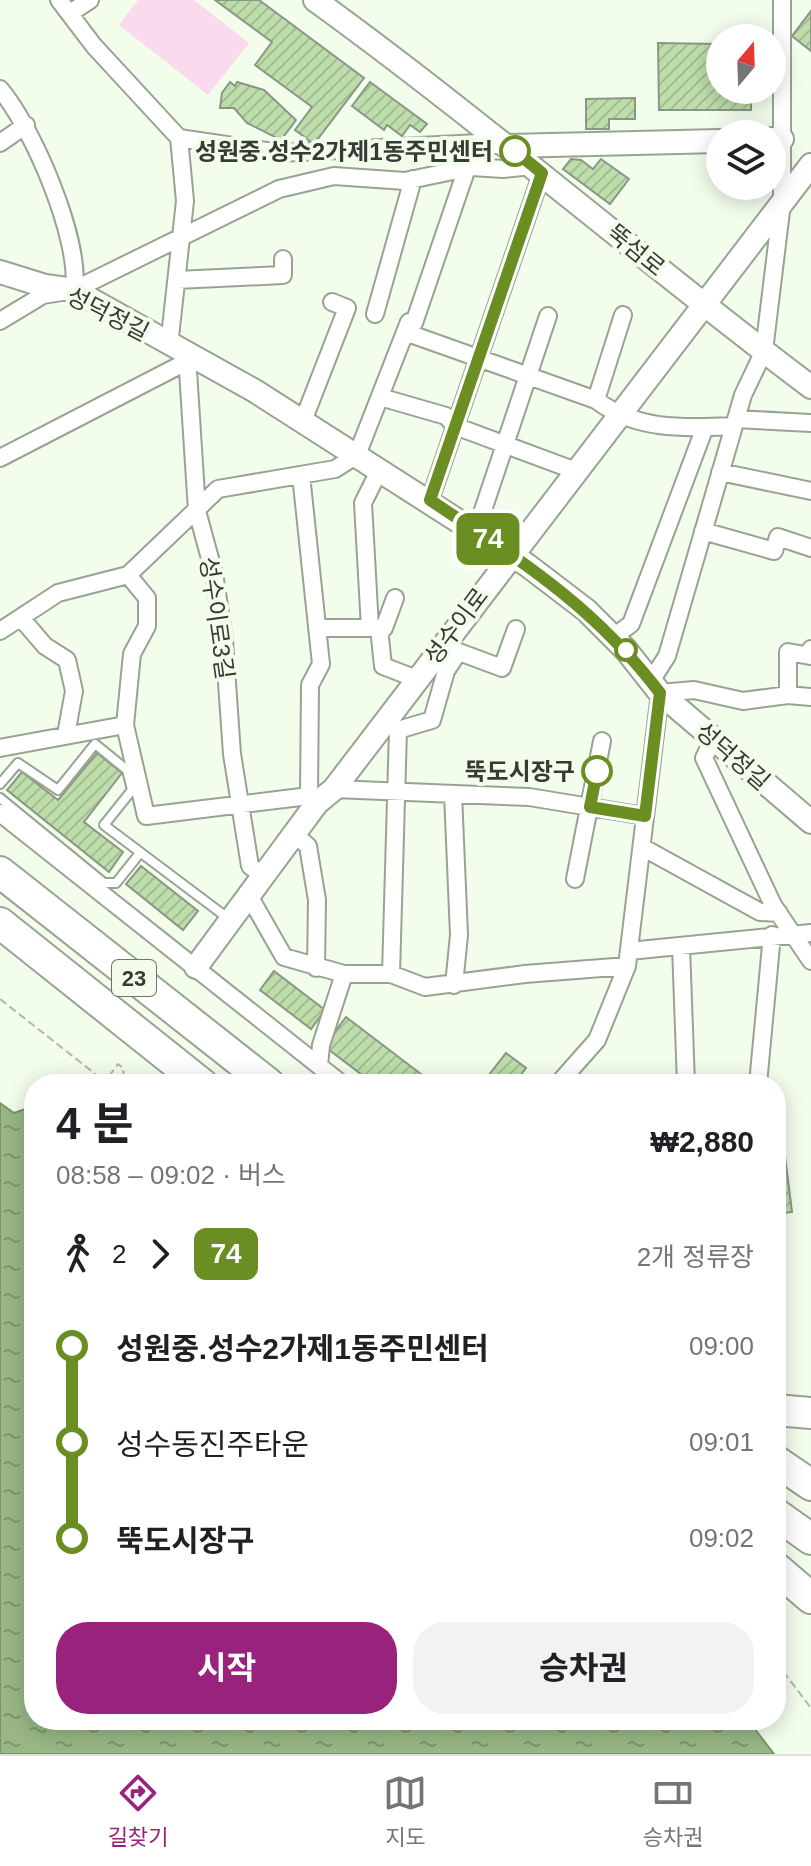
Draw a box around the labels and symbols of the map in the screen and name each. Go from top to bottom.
north arrow [706,24,786,104]
marker: 성원중.성수2가제1동주민센터 [500,136,530,166]
place label: 성원중.성수2가제1동주민센터 [195,138,493,165]
street label: 뚝섬로 [602,219,670,281]
street label: 성덕정길 [63,282,153,346]
line badge: 74 [452,513,524,565]
street label: 성수이로3길 [195,555,239,681]
street label: 성수이로 [419,583,493,669]
unlabelled marker [615,639,637,661]
street label: 성덕정길 [691,717,775,795]
marker: 뚝도시장구 [582,756,612,786]
place label: 뚝도시장구 [465,758,575,785]
road number: 23 [112,960,156,996]

